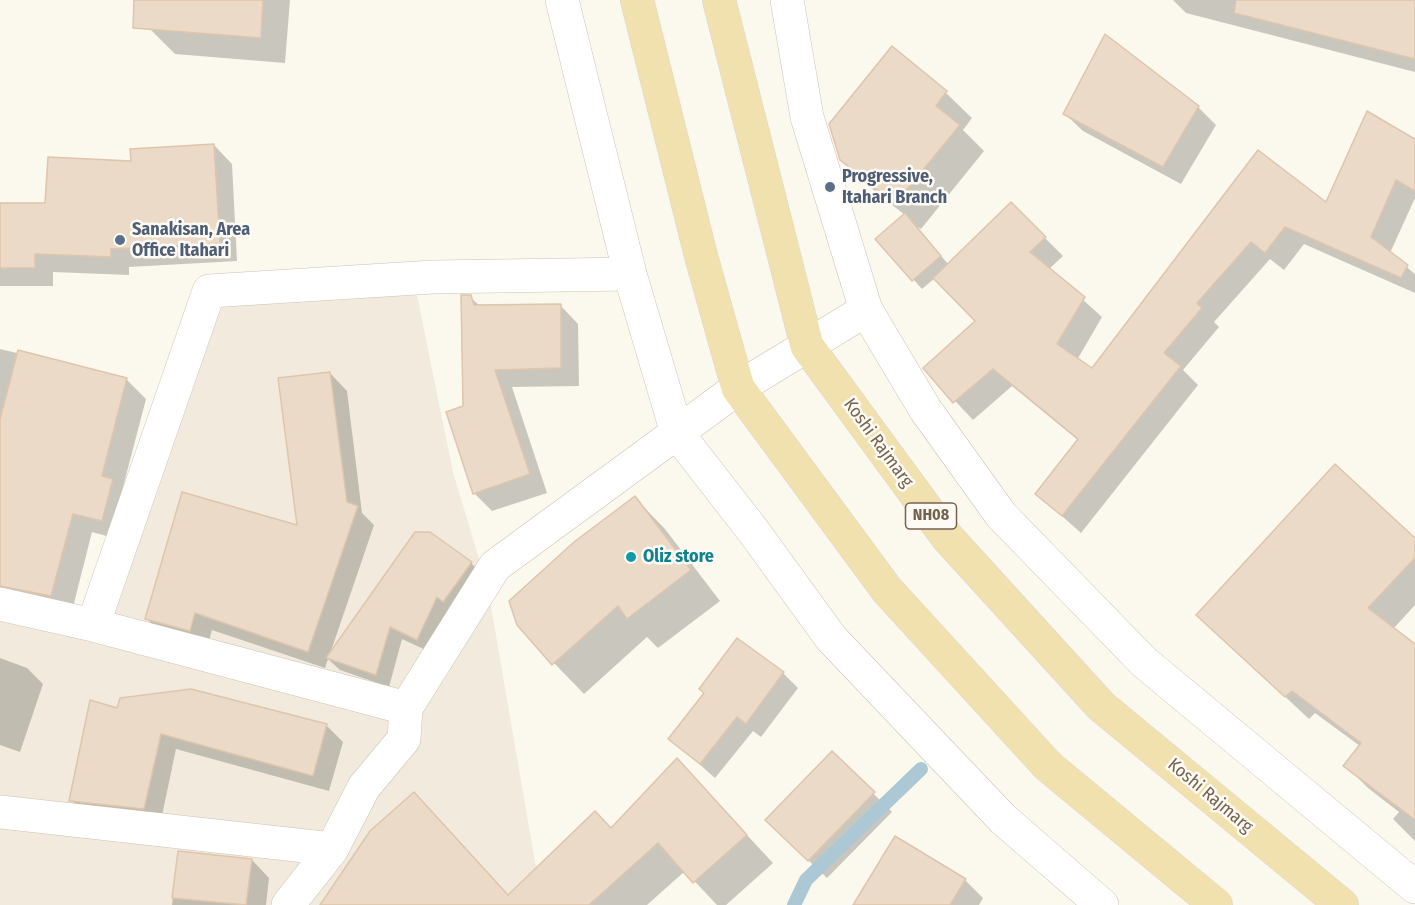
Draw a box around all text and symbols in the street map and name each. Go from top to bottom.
place label: Progressive, Itahari Branch [842,166,947,208]
marker: Progressive, Itahari Branch [823,180,837,194]
place label: Sanakisan, Area Office Itahari [132,219,250,262]
marker: Sanakisan, Area Office Itahari [113,233,127,247]
street label: Koshi Rajmarg [839,394,917,492]
road number: NH08 [906,503,956,529]
place label: Oliz store [643,546,714,568]
marker: Oliz store [624,550,638,564]
street label: Koshi Rajmarg [1163,754,1257,838]

